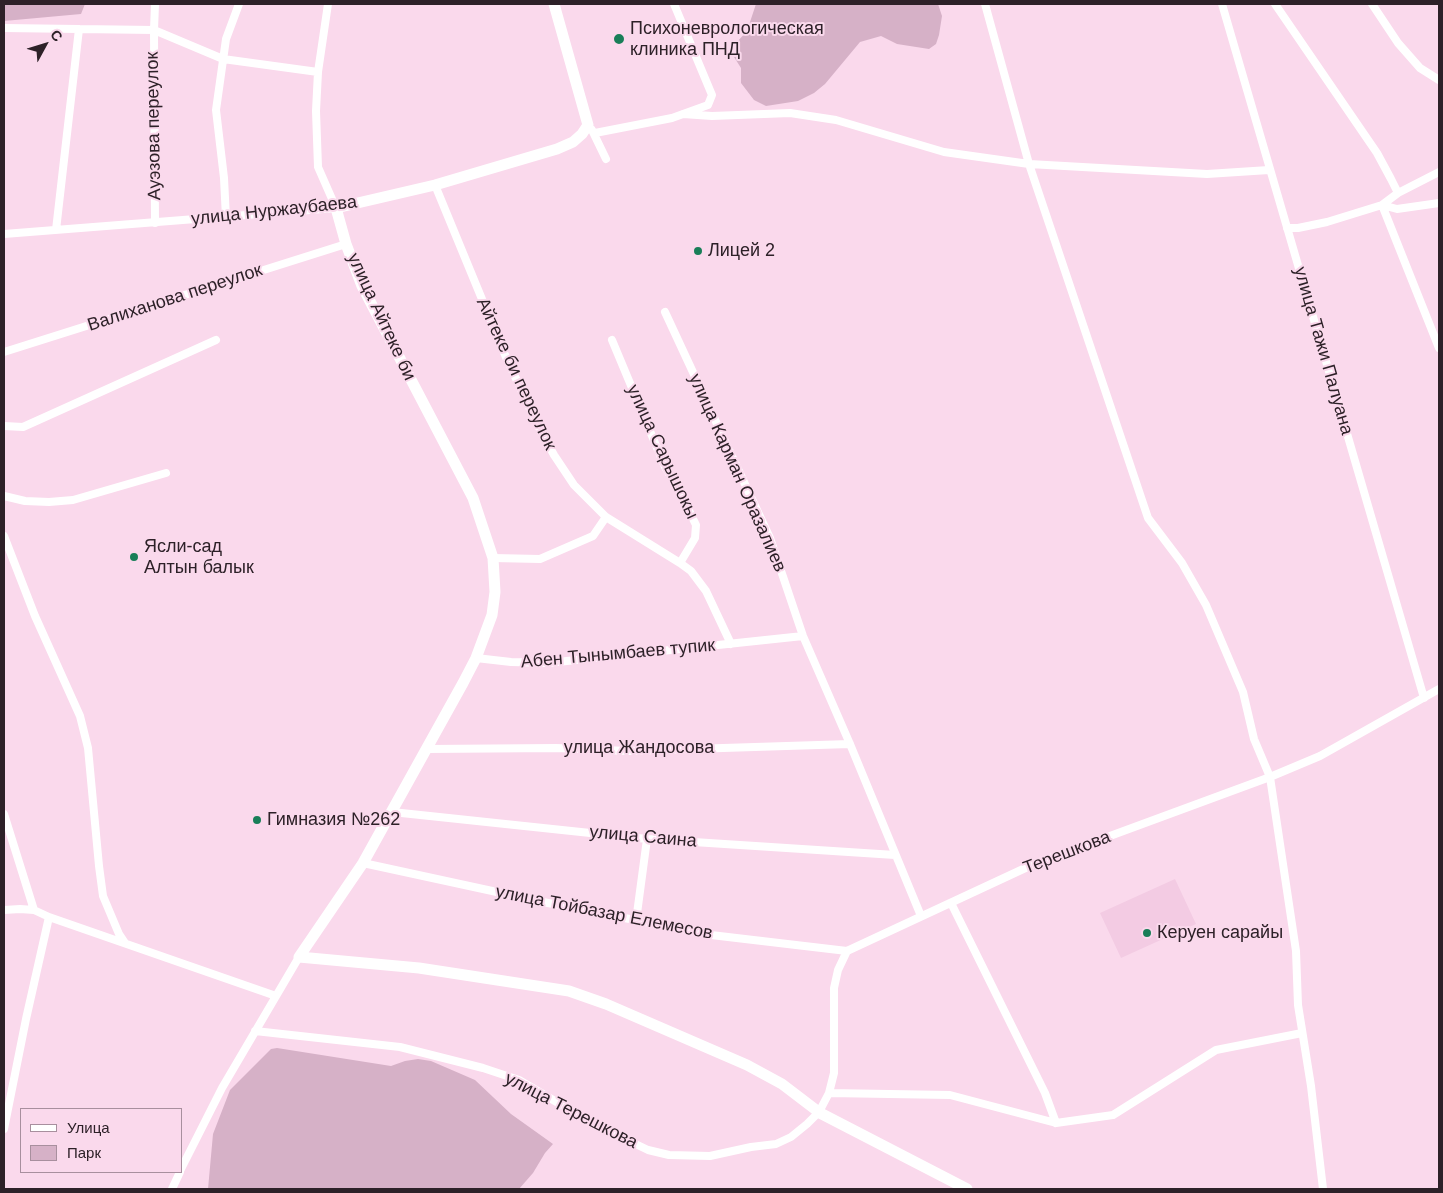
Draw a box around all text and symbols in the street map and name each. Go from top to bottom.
place label: Психоневрологическая клиника ПНД [630,18,824,60]
north arrow [20,20,70,70]
text: С [47,27,66,45]
marker: Психоневрологическая клиника ПНД [612,32,626,46]
street label: Ауэзова переулок [142,51,166,201]
street label: улица Нуржаубаева [190,192,358,230]
place label: Лицей 2 [708,240,775,262]
marker: Лицей 2 [692,245,704,257]
street label: улица Айтеке би [342,250,420,384]
street label: Валиханова переулок [85,260,265,336]
street label: улица Тажи Палуана [1289,264,1357,438]
street label: Айтеке би переулок [471,295,561,453]
street label: улица Карман Оразалиев [684,371,790,575]
street label: улица Сарышокы [621,381,703,523]
place label: Ясли-сад Алтын балык [144,536,254,578]
marker: Ясли-сад Алтын балык [128,551,140,563]
street label: Абен Тынымбаев тупик [520,635,716,673]
street label: улица Жандосова [564,737,714,759]
place label: Гимназия №262 [267,809,400,831]
marker: Гимназия №262 [251,814,263,826]
street label: улица Саина [588,822,698,852]
street label: Терешкова [1020,826,1114,880]
street label: улица Тойбазар Елемесов [494,881,714,945]
place label: Керуен сарайы [1157,922,1283,944]
marker: Керуен сарайы [1141,927,1153,939]
street label: улица Терешкова [501,1068,641,1154]
legend [20,1108,182,1173]
text: Улица [67,1119,110,1136]
text: Парк [67,1144,101,1161]

